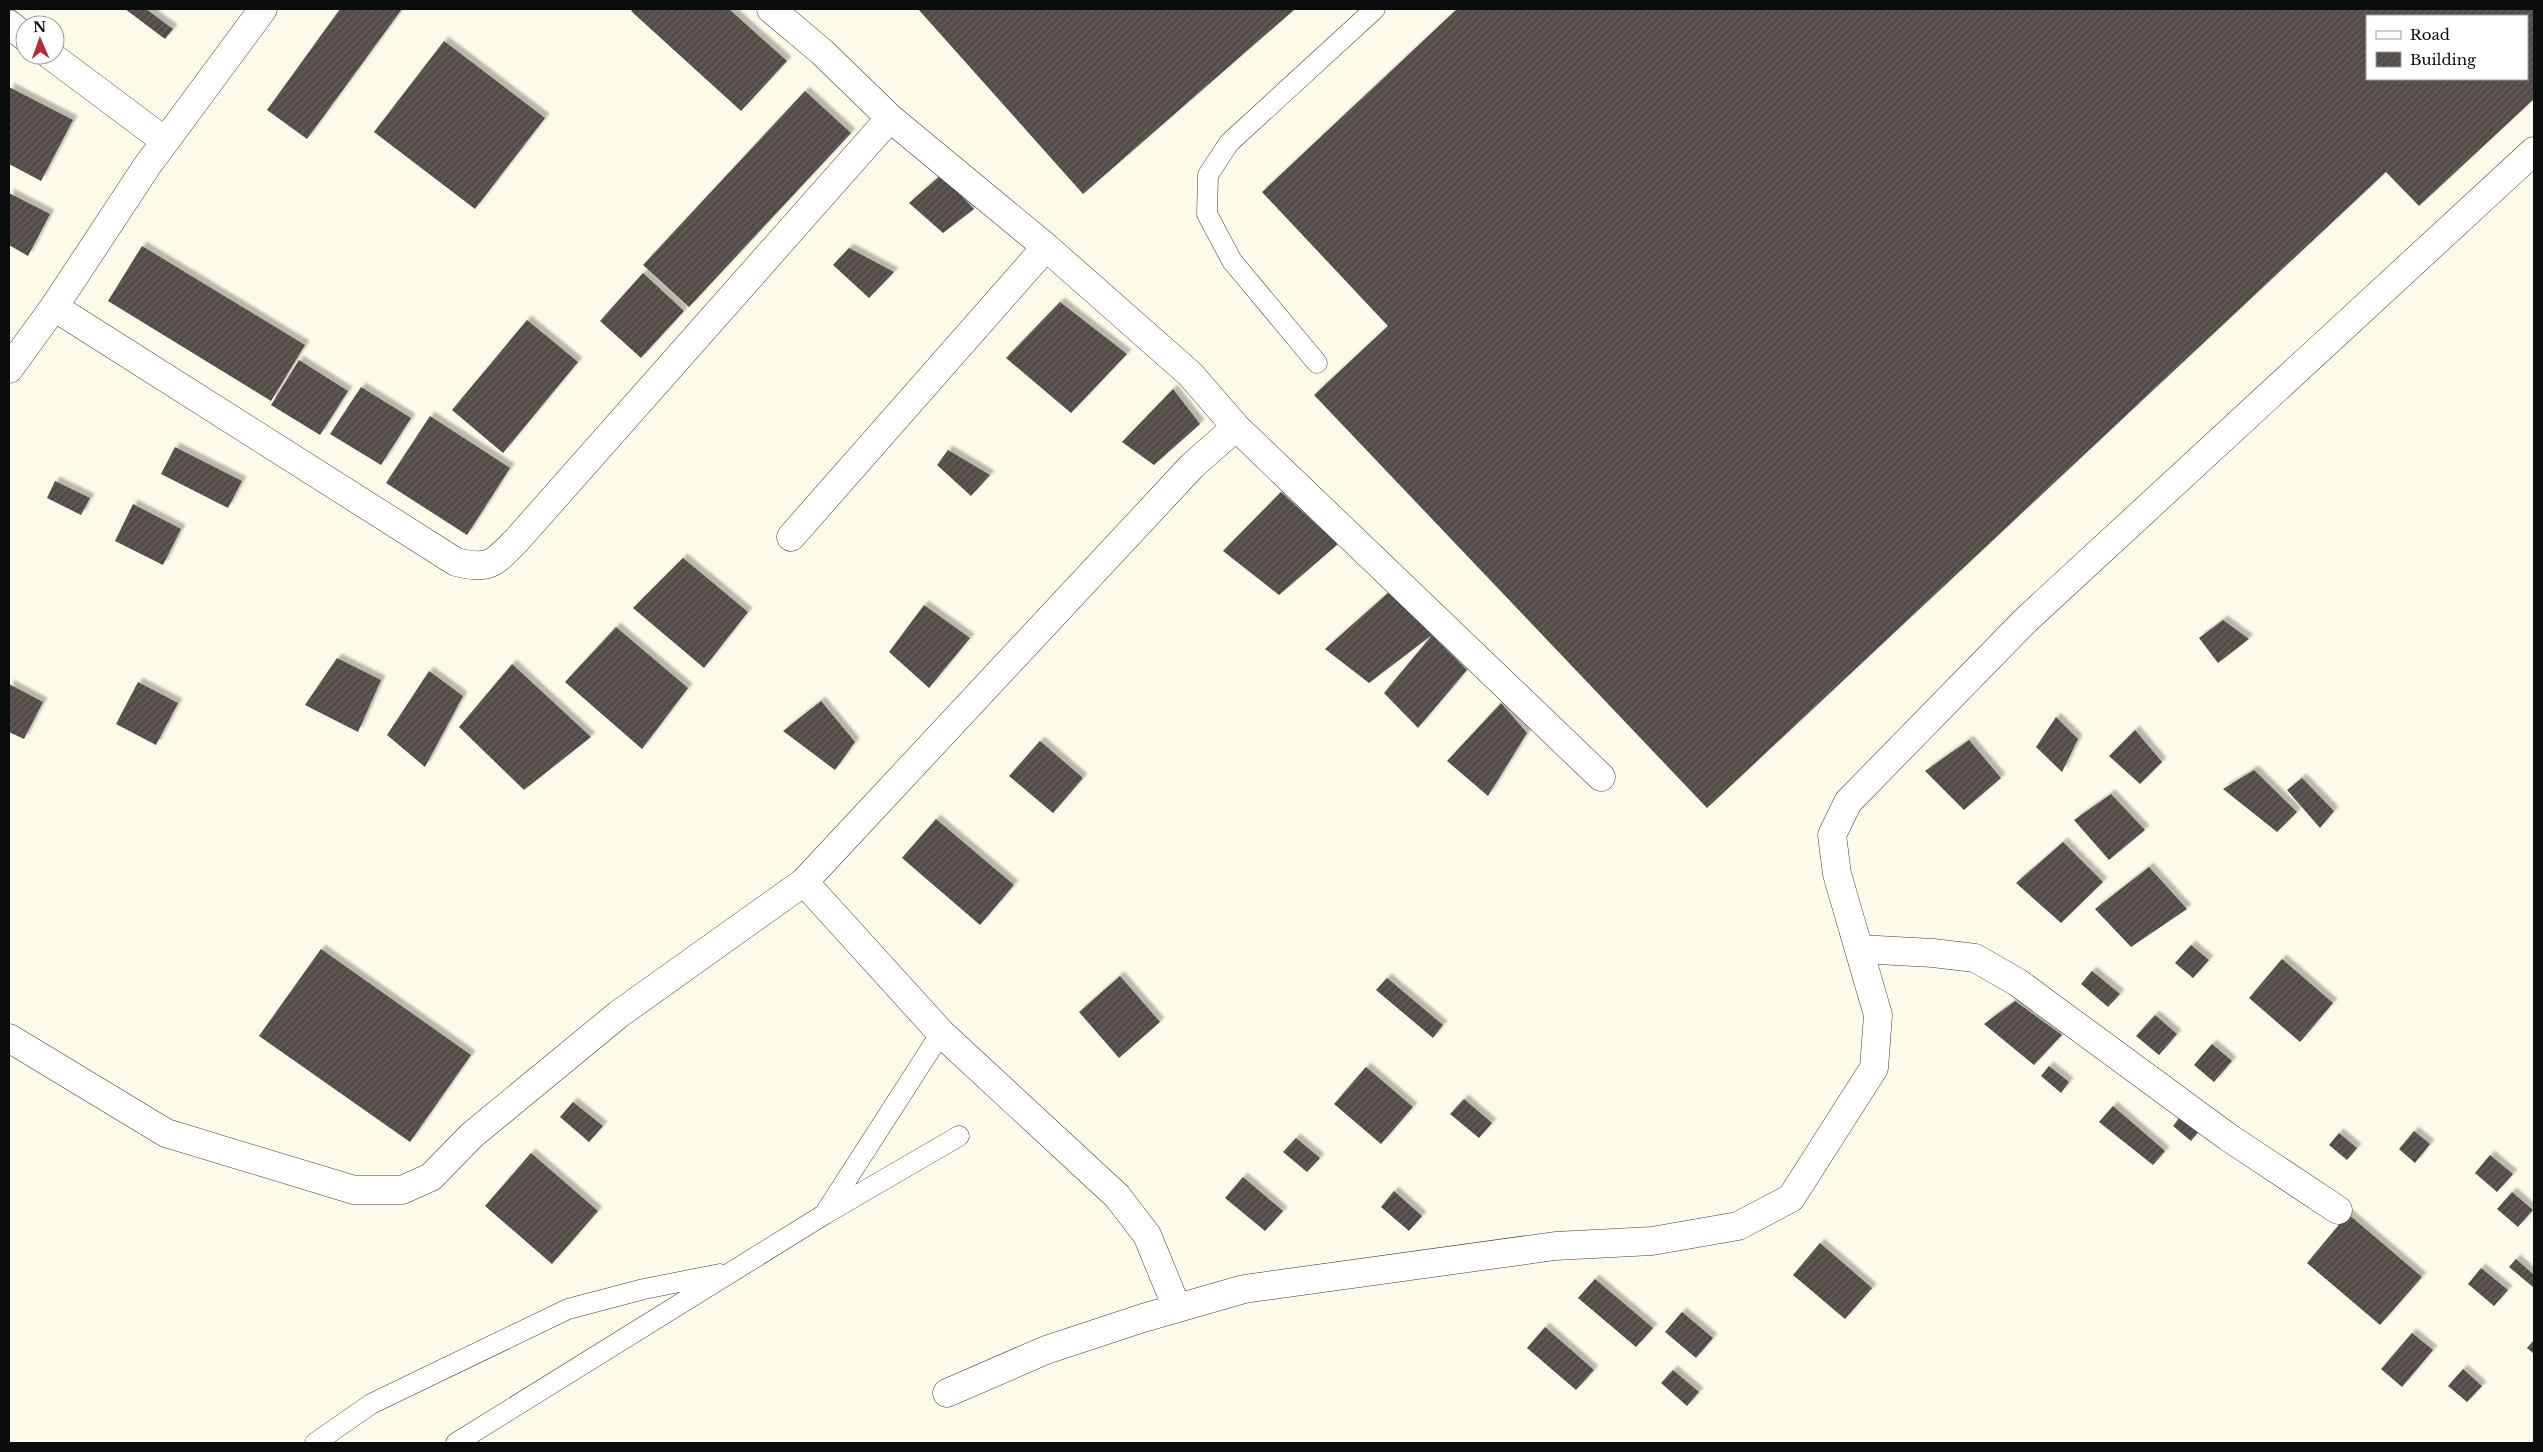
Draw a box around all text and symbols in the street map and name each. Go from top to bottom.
north arrow [15,15,65,65]
legend [2366,15,2528,80]
text: N [33,18,46,36]
text: Road [2410,25,2450,44]
text: Building [2410,50,2477,69]

